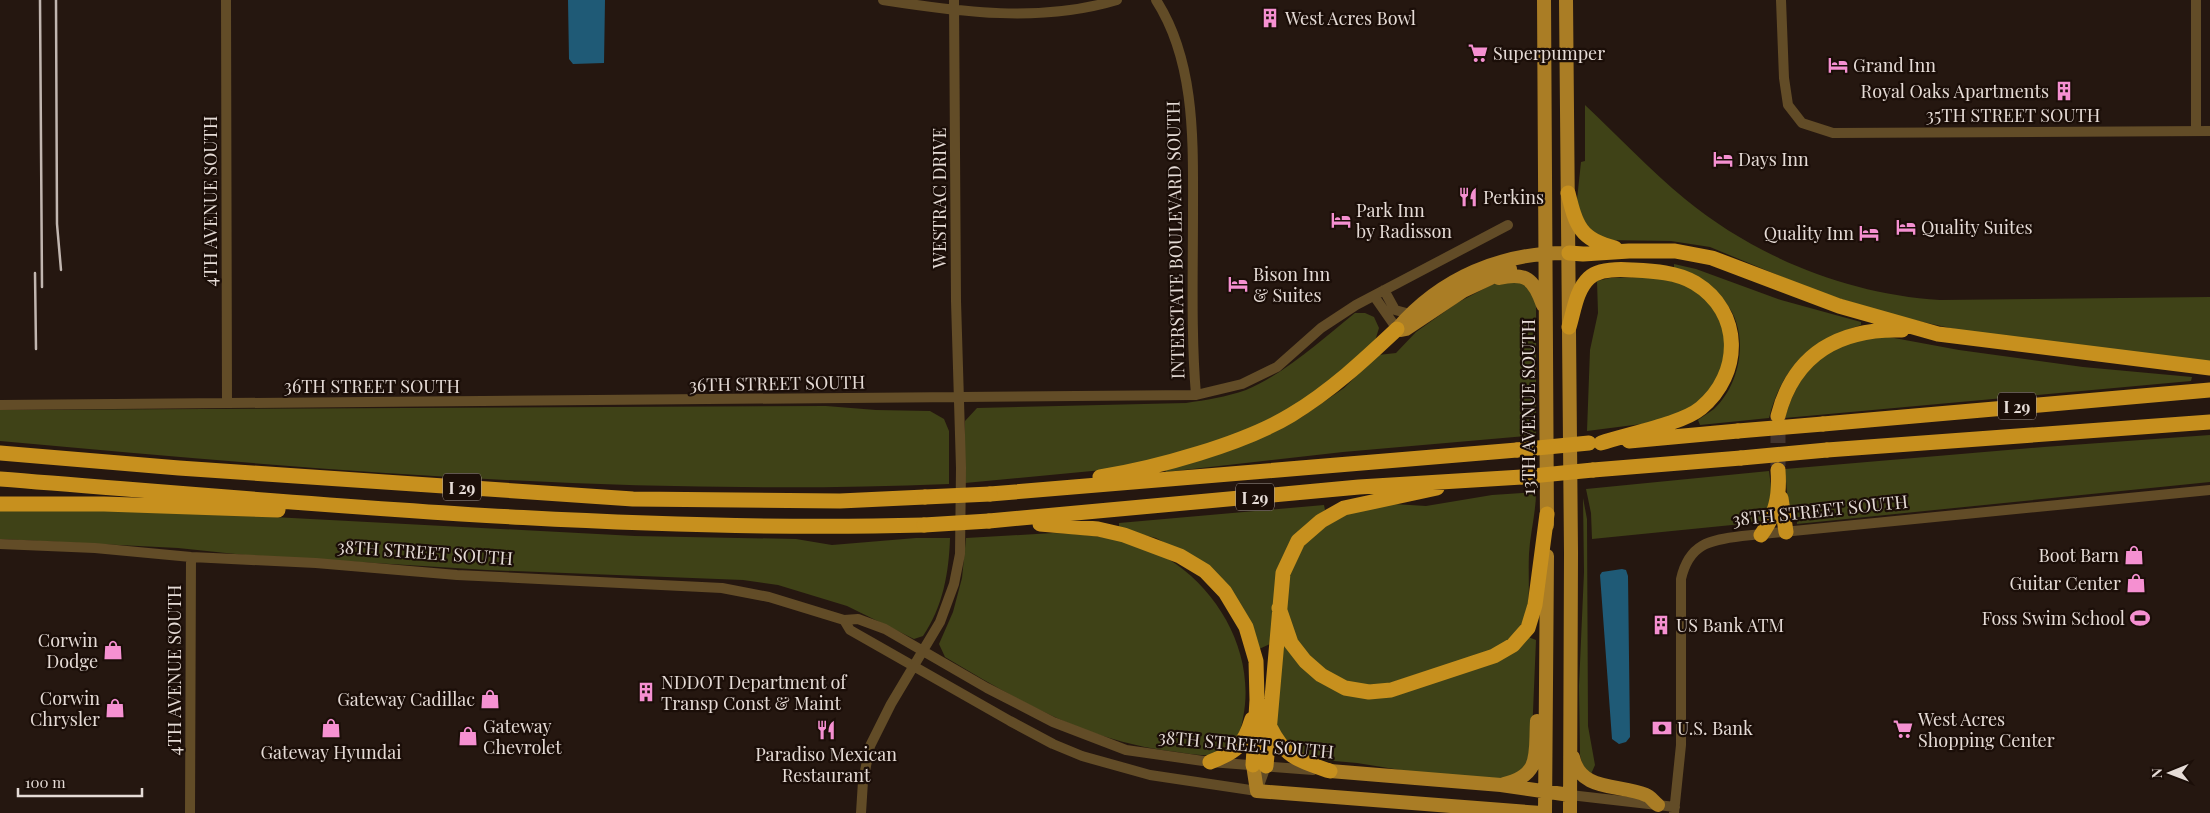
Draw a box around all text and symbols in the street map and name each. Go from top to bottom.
place label: West Acres Bowl [1284,6,1416,30]
building icon: West Acres Bowl [1259,7,1281,29]
place label: Superpumper [1493,41,1605,65]
supermarket icon: Superpumper [1467,42,1489,64]
place label: Grand Inn [1853,53,1936,77]
hotel icon: Grand Inn [1827,54,1849,76]
place label: Royal Oaks Apartments [1861,79,2049,103]
building icon: Royal Oaks Apartments [2053,80,2075,102]
street label: INTERSTATE BOULEVARD SOUTH [1161,101,1189,379]
street label: 35TH STREET SOUTH [1926,103,2100,127]
street label: 4TH AVENUE SOUTH [198,116,222,286]
street label: WESTRAC DRIVE [927,128,951,269]
place label: Days Inn [1738,147,1809,171]
hotel icon: Days Inn [1712,148,1734,170]
place label: Perkins [1483,185,1544,209]
restaurant icon: Perkins [1457,186,1479,208]
place label: Park Inn by Radisson [1356,198,1452,243]
hotel icon: Park Inn by Radisson [1330,209,1352,231]
place label: Quality Suites [1921,215,2033,239]
hotel icon: Quality Suites [1895,216,1917,238]
place label: Quality Inn [1764,221,1854,245]
hotel icon: Quality Inn [1858,222,1880,244]
place label: Bison Inn & Suites [1253,262,1330,307]
hotel icon: Bison Inn & Suites [1227,273,1249,295]
street label: 13TH AVENUE SOUTH [1516,319,1540,495]
street label: 36TH STREET SOUTH [689,369,865,397]
street label: 36TH STREET SOUTH [284,374,460,398]
road number: I 29 [1998,392,2036,420]
road number: I 29 [443,474,481,501]
road number: I 29 [1236,484,1274,511]
street label: 38TH STREET SOUTH [1731,489,1909,531]
street label: 38TH STREET SOUTH [336,534,514,570]
place label: Boot Barn [2039,543,2119,567]
shop icon: Boot Barn [2123,544,2145,566]
place label: Guitar Center [2009,571,2121,595]
shop icon: Guitar Center [2125,572,2147,594]
street label: 4TH AVENUE SOUTH [162,585,186,755]
place label: Foss Swim School [1982,606,2125,630]
sports icon: Foss Swim School [2129,607,2151,629]
place label: US Bank ATM [1676,613,1784,637]
building icon: US Bank ATM [1650,614,1672,636]
place label: Corwin Dodge [38,628,98,673]
shop icon: Corwin Dodge [102,639,124,661]
place label: NDDOT Department of Transp Const & Maint [661,670,848,715]
building icon: NDDOT Department of Transp Const & Maint [635,681,657,703]
place label: Corwin Chrysler [30,686,100,731]
place label: Gateway Cadillac [337,687,475,711]
shop icon: Gateway Cadillac [479,688,501,710]
shop icon: Corwin Chrysler [104,697,126,719]
place label: West Acres Shopping Center [1917,707,2055,752]
place label: Gateway Chevrolet [483,714,562,759]
place label: U.S. Bank [1677,716,1753,740]
shop icon: Gateway Hyundai [320,717,342,739]
bank icon: U.S. Bank [1651,717,1673,739]
supermarket icon: West Acres Shopping Center [1892,718,1914,740]
restaurant icon: Paradiso Mexican Restaurant [815,719,837,741]
street label: 38TH STREET SOUTH [1157,724,1335,764]
shop icon: Gateway Chevrolet [457,725,479,747]
place label: Gateway Hyundai [261,740,401,764]
place label: Paradiso Mexican Restaurant [755,742,897,787]
north arrow [2145,748,2195,798]
scale bar [18,766,141,798]
text: N [2147,768,2166,778]
text: 100 m [25,772,66,792]

